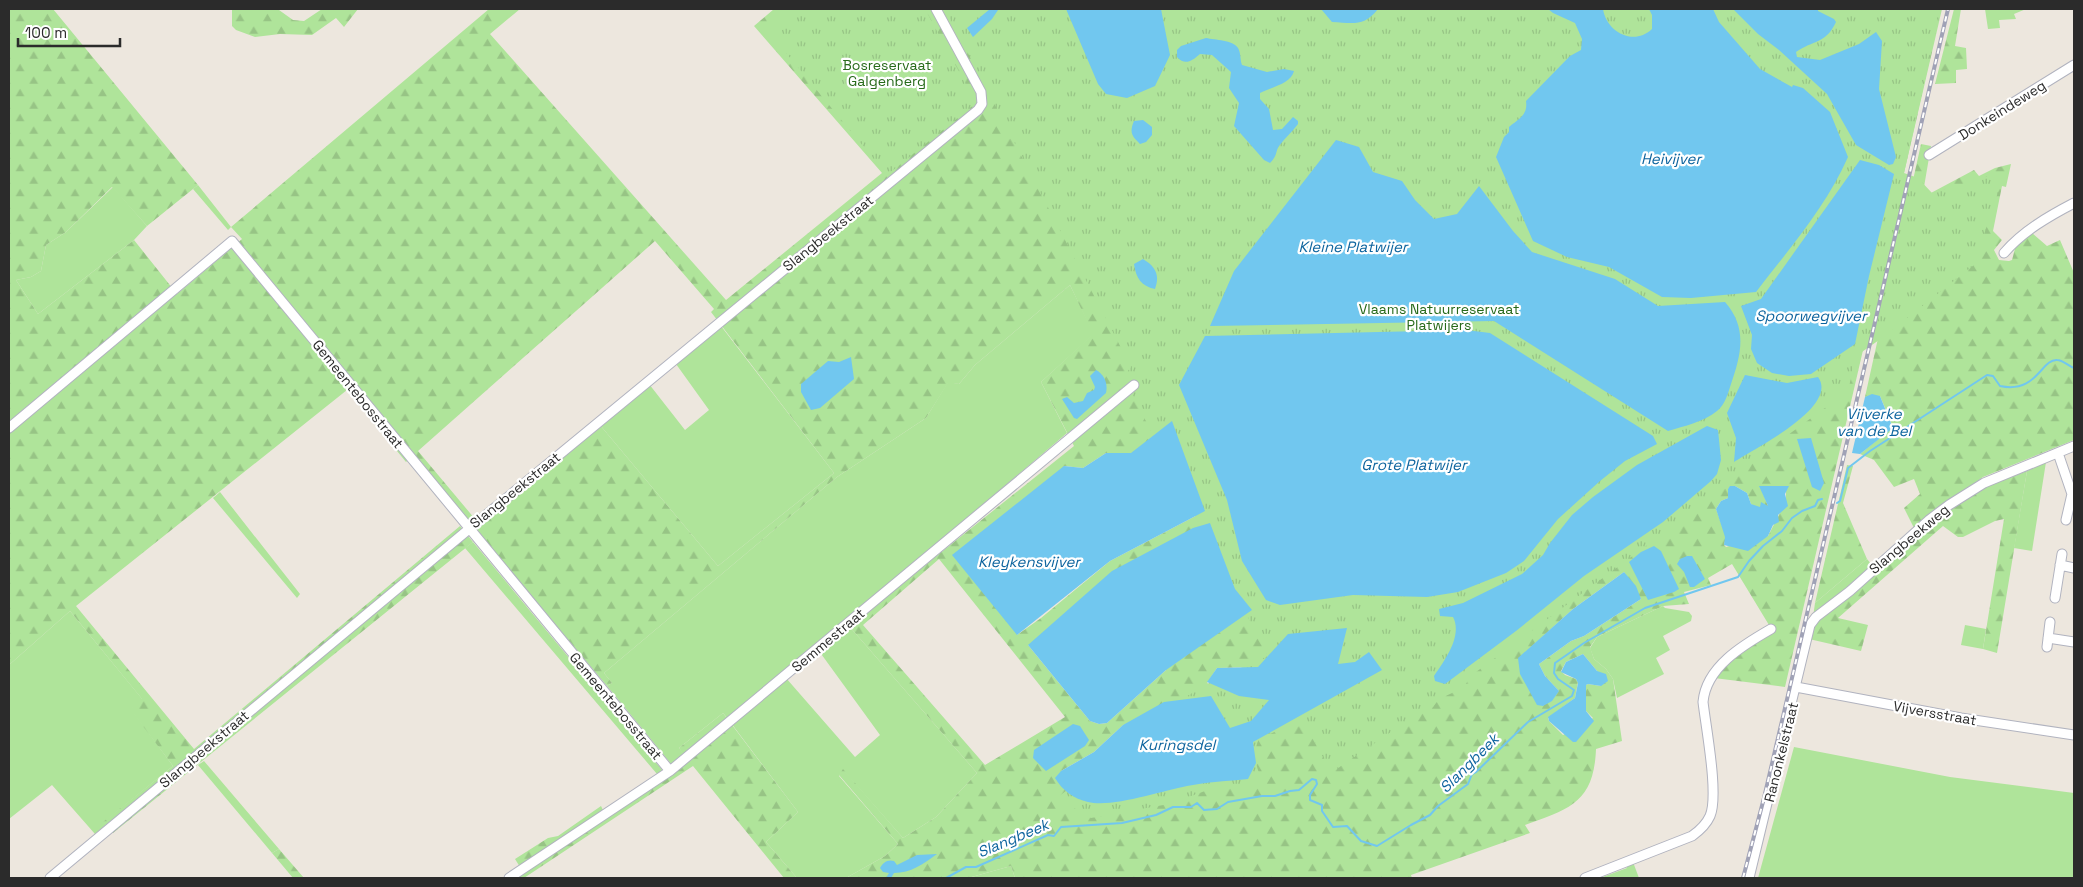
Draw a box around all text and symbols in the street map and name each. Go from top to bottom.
scale bar [18,15,120,47]
text: 100 m [25,23,67,42]
park label: Bosreservaat Galgenberg [843,56,931,90]
street label: Donkeindeweg [1955,76,2049,144]
water label: Heivijver [1641,149,1702,168]
street label: Slangbeekstraat [779,191,877,275]
water label: Kleine Platwijer [1299,237,1409,256]
park label: Vlaams Natuurreservaat Platwijers [1359,300,1519,334]
water label: Spoorwegvijver [1755,306,1868,325]
street label: Gemeentebosstraat [309,336,407,452]
water label: Vijverke van de Bel [1837,404,1914,440]
street label: Slangbeekstraat [466,448,564,532]
water label: Grote Platwijer [1361,455,1468,474]
street label: Slangbeekweg [1865,500,1953,578]
water label: Kleykensvijver [978,552,1081,571]
street label: Semmestraat [788,604,868,676]
street label: Gemeentebosstraat [566,649,666,763]
street label: Vijversstraat [1892,697,1978,729]
street label: Ranonkelstraat [1760,700,1802,804]
street label: Slangbeekstraat [156,706,252,792]
water label: Slangbeek [1435,728,1504,797]
water label: Kuringsdel [1139,735,1218,754]
water label: Slangbeek [974,814,1053,862]

